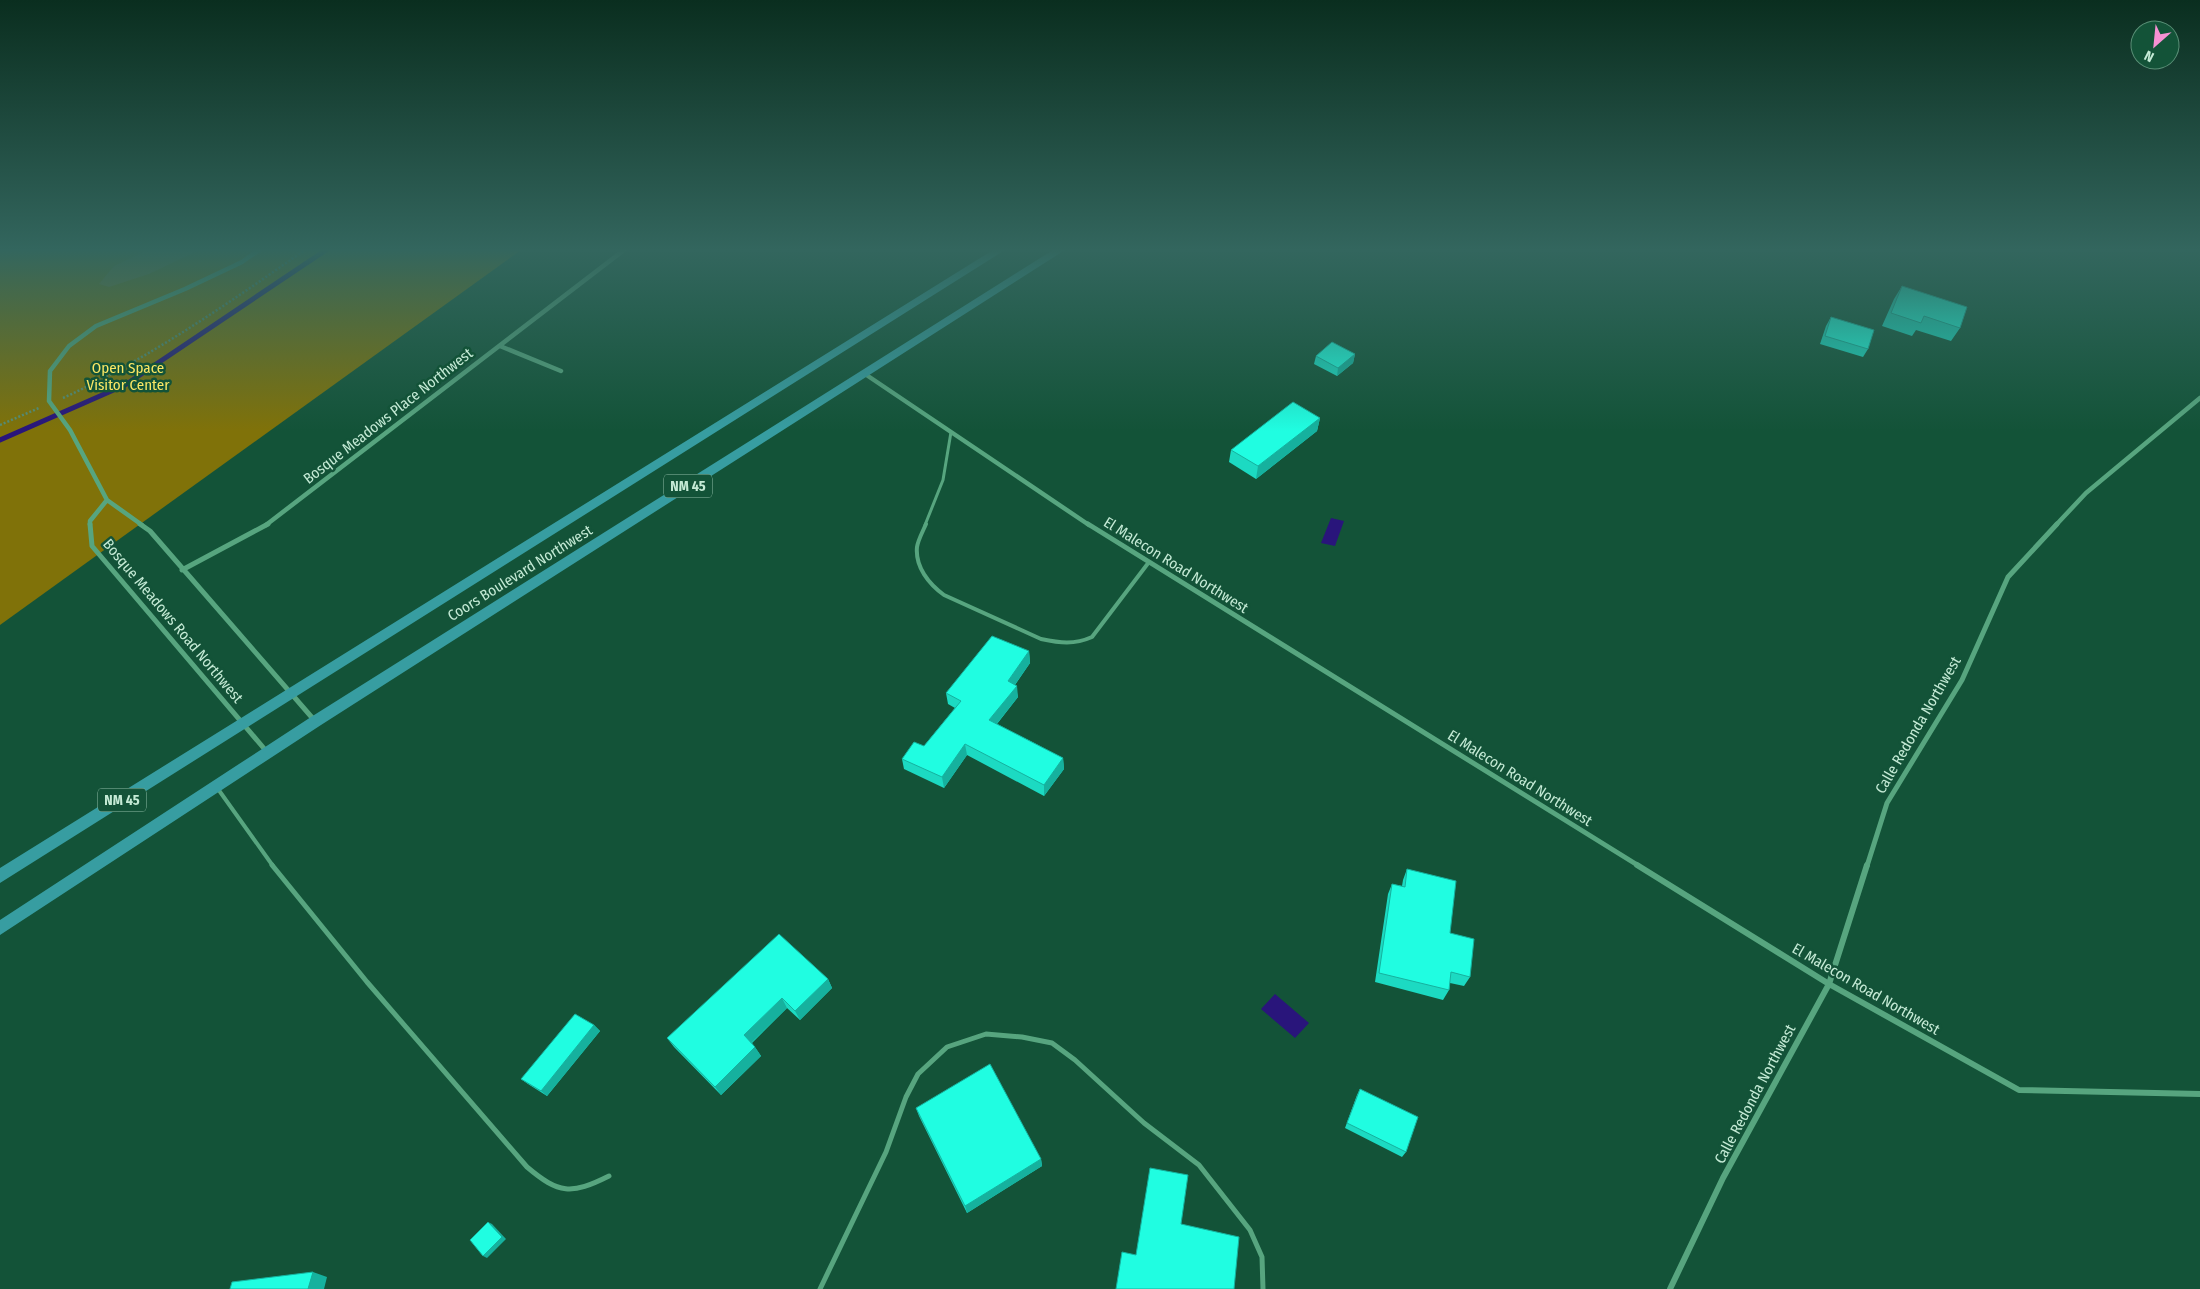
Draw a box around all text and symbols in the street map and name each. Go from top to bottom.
north arrow [2130,20,2180,70]
text: N [2142,47,2157,66]
street label: Bosque Meadows Place Northwest [300,344,476,488]
park label: Open Space Visitor Center [87,359,170,394]
road number: NM 45 [664,474,712,498]
street label: El Malecon Road Northwest [1100,513,1252,617]
street label: Coors Boulevard Northwest [444,521,596,625]
street label: Bosque Meadows Road Northwest [99,535,247,707]
street label: Calle Redonda Northwest [1871,653,1965,797]
street label: El Malecon Road Northwest [1444,726,1596,830]
road number: NM 45 [98,788,146,812]
street label: El Malecon Road Northwest [1789,939,1943,1039]
street label: Calle Redonda Northwest [1711,1021,1799,1167]

